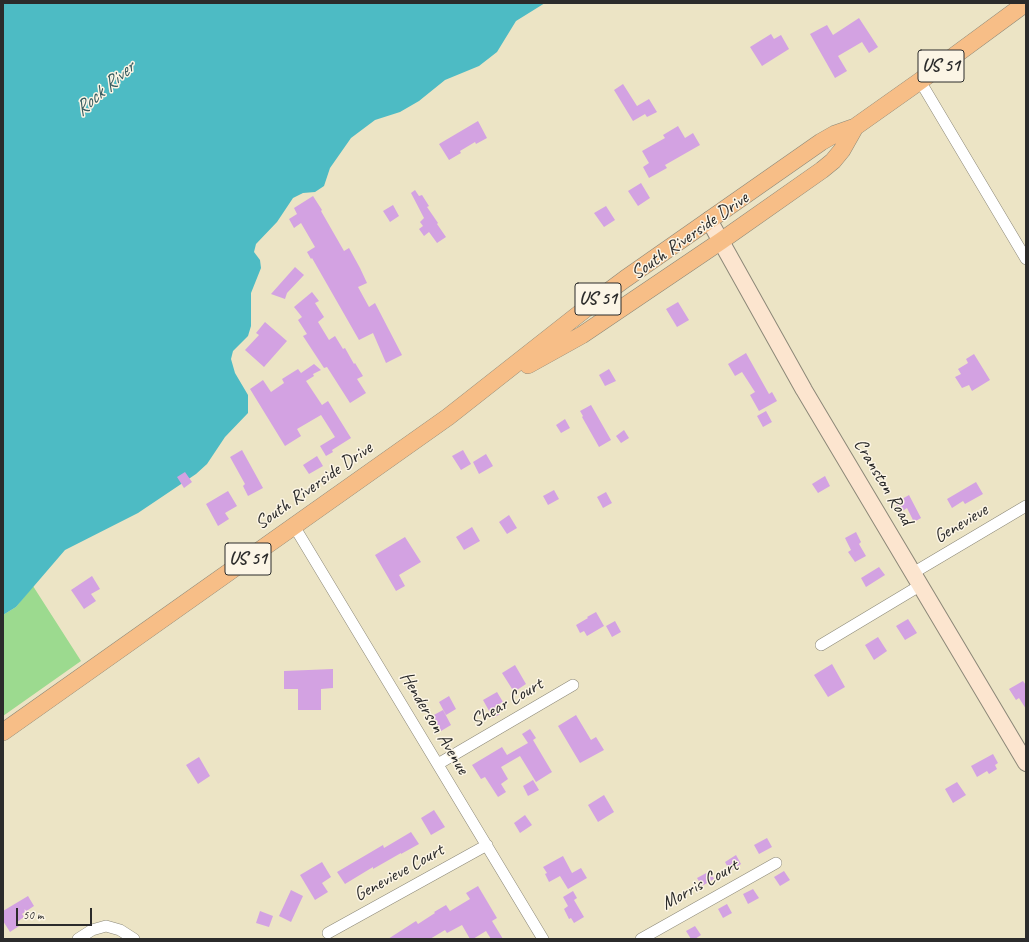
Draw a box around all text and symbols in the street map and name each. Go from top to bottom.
road number: US 51 [918,50,964,82]
water label: Rock River [70,56,140,122]
street label: South Riverside Drive [627,187,753,285]
road number: US 51 [575,283,621,315]
street label: Cranston Road [848,435,918,529]
street label: South Riverside Drive [251,437,377,535]
street label: Genevieve [930,499,992,549]
road number: US 51 [225,543,271,575]
street label: Henderson Avenue [394,667,474,779]
street label: Shear Court [467,673,547,733]
street label: Genevieve Court [350,839,448,907]
street label: Morris Court [658,855,742,915]
scale bar [18,900,94,926]
text: 50 m [23,907,43,923]

